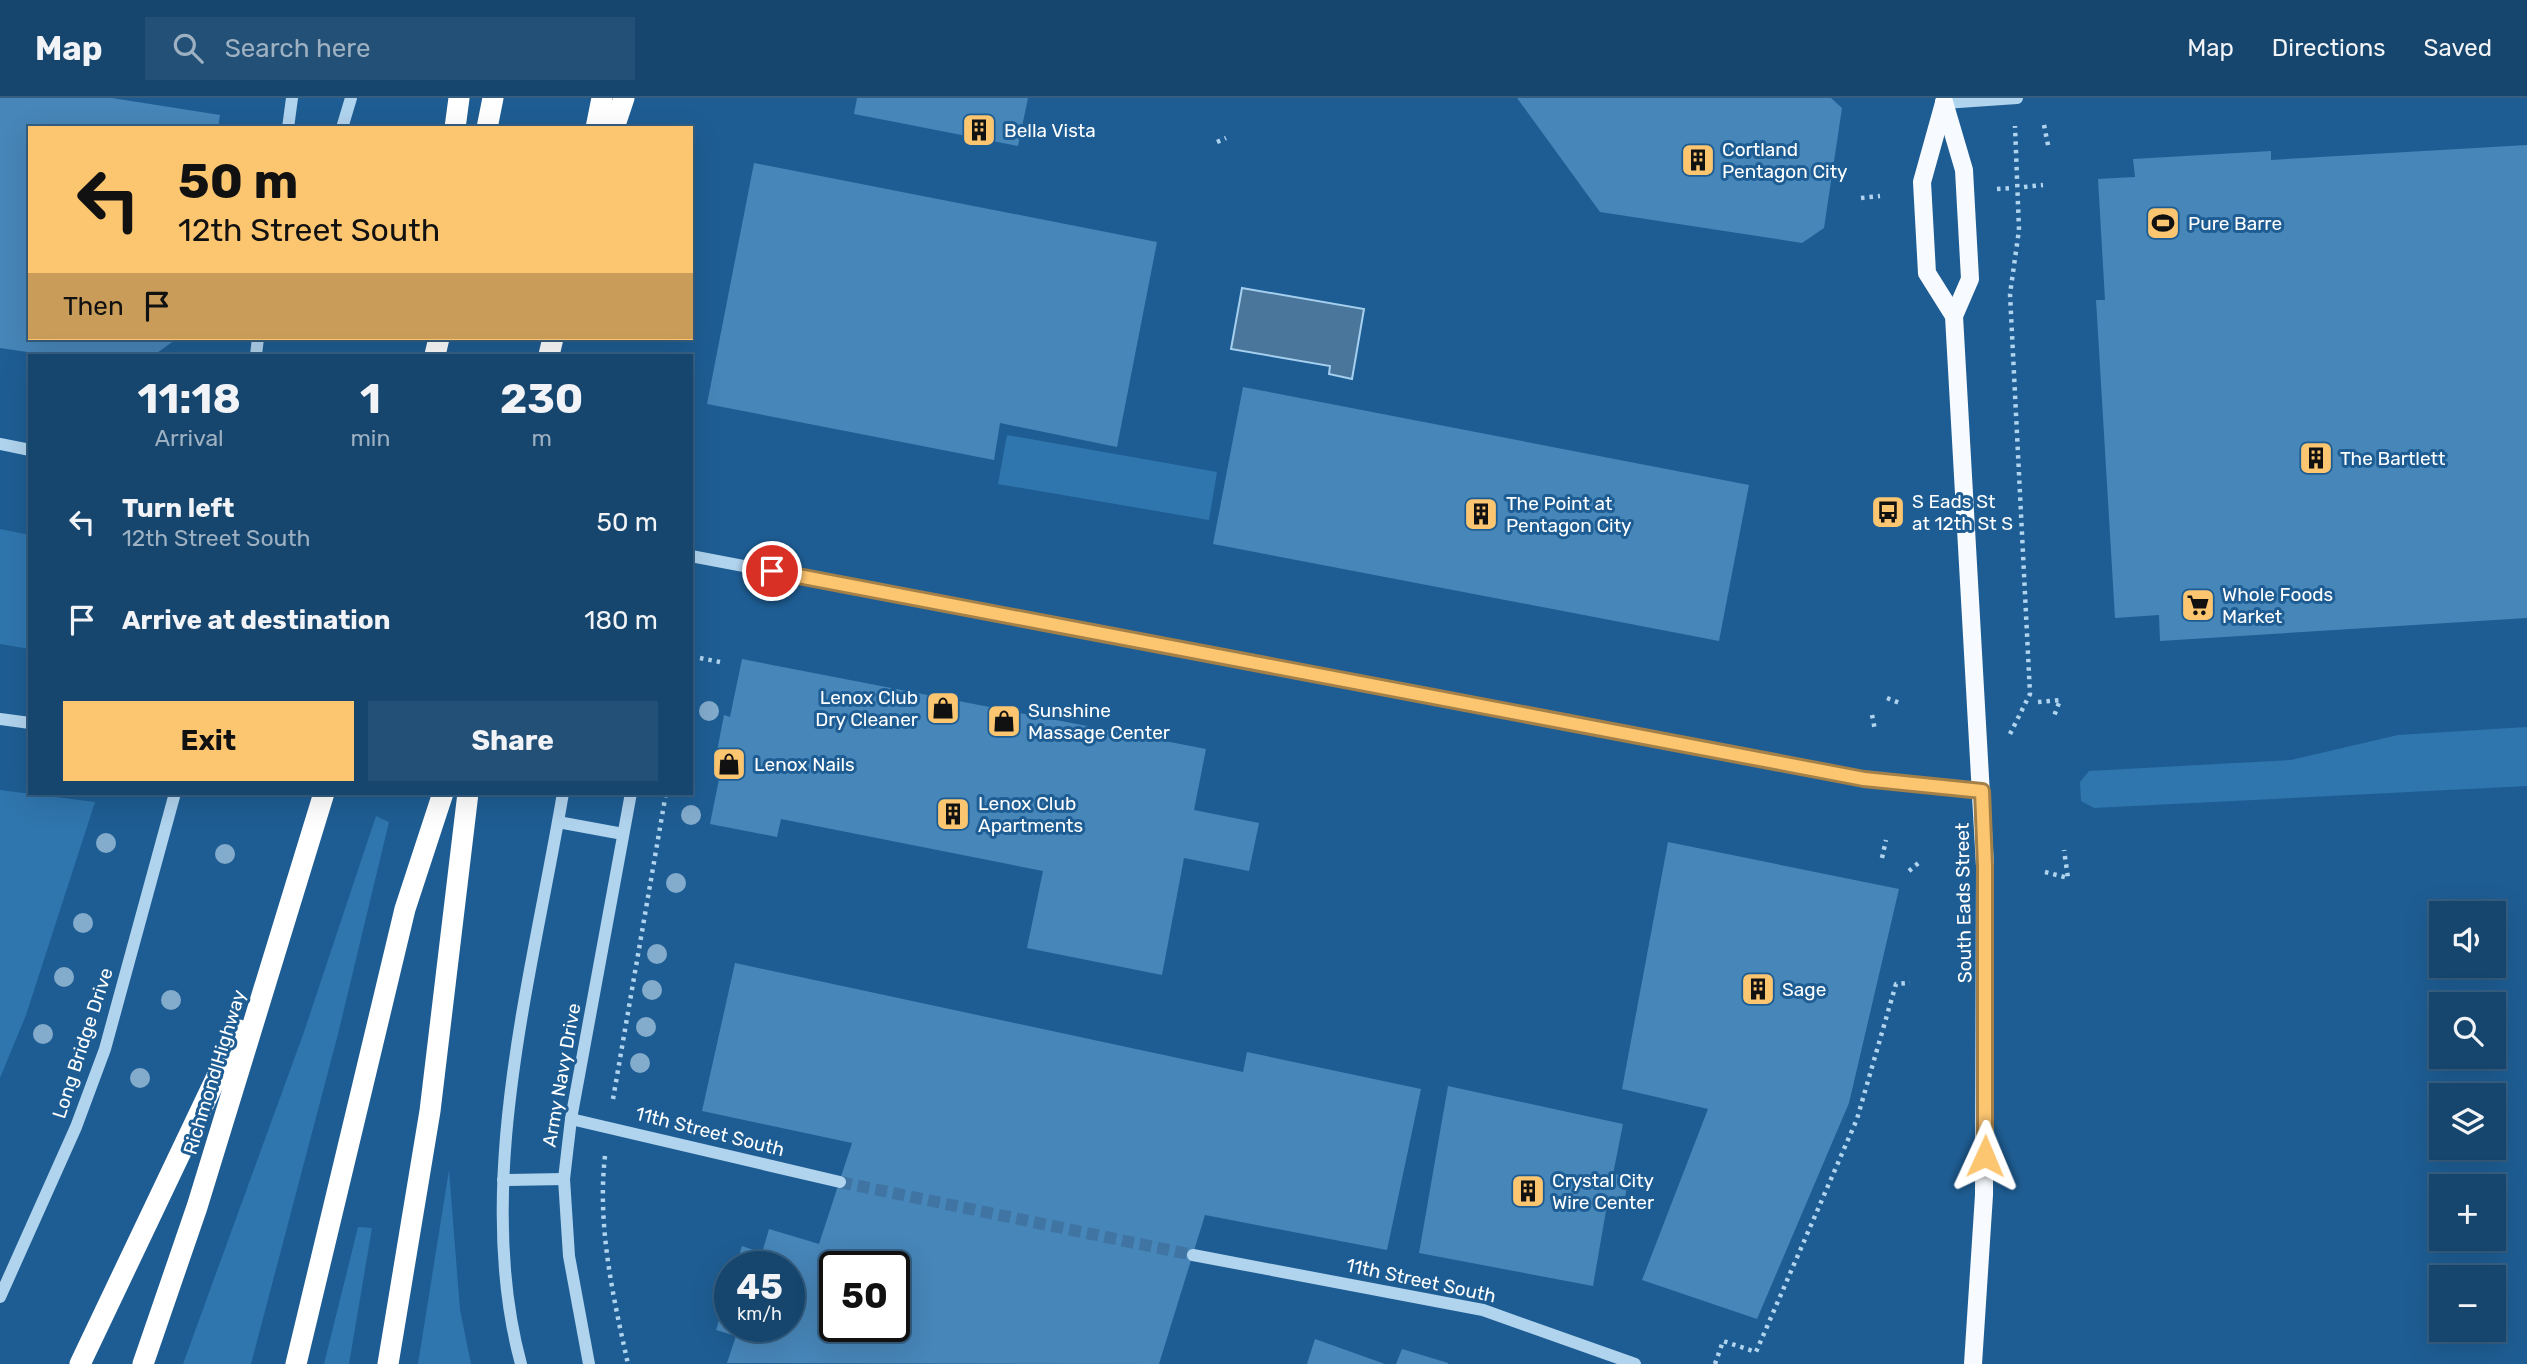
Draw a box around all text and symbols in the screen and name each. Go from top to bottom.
search box [145,17,635,80]
text: Map [35,29,103,68]
icon: search [169,29,207,67]
text: Search here [225,33,370,64]
text: Map [2187,34,2234,62]
text: Directions [2272,34,2385,62]
text: Saved [2423,34,2492,62]
building icon: Bella Vista [960,111,998,149]
place label: Bella Vista [1004,119,1096,142]
place label: Cortland Pentagon City [1722,138,1848,183]
building icon: Cortland Pentagon City [1679,141,1717,179]
text: 50 m [178,152,298,210]
icon: left [63,154,154,245]
sports icon: Pure Barre [2144,204,2182,242]
text: 12th Street South [178,211,440,249]
place label: Pure Barre [2188,212,2282,235]
icon: arrive [138,287,176,325]
text: Then [63,291,124,322]
text: 11:18 [138,374,241,424]
text: 1 [360,374,381,424]
text: 230 [500,374,583,424]
text: Arrival [155,424,224,452]
text: min [350,424,390,452]
text: m [531,424,552,452]
building icon: The Bartlett [2297,439,2335,477]
place label: The Bartlett [2340,447,2446,470]
place label: S Eads St at 12th St S [1912,490,2013,535]
place label: The Point at Pentagon City [1506,492,1632,537]
text: Turn left [122,493,234,524]
bus stop icon: S Eads St at 12th St S [1869,493,1907,531]
building icon: The Point at Pentagon City [1462,495,1500,533]
icon: left [63,503,101,541]
text: 50 m [597,507,658,538]
text: 12th Street South [122,524,310,552]
pin [742,541,802,601]
icon: arrive [753,552,791,590]
place label: Whole Foods Market [2222,583,2333,628]
supermarket icon: Whole Foods Market [2179,586,2217,624]
icon: arrive [63,601,101,639]
text: Arrive at destination [122,605,390,636]
text: 180 m [584,605,658,636]
place label: Lenox Club Dry Cleaner [815,686,919,731]
shop icon: Lenox Club Dry Cleaner [924,689,962,727]
place label: Sunshine Massage Center [1028,699,1171,744]
button: Exit [63,701,354,781]
button: Share [368,701,658,781]
shop icon: Sunshine Massage Center [985,702,1023,740]
shop icon: Lenox Nails [710,745,748,783]
place label: Lenox Nails [754,753,855,776]
place label: Lenox Club Apartments [978,792,1083,837]
building icon: Lenox Club Apartments [934,795,972,833]
street label: South Eads Street [1951,822,1976,983]
map controls [2429,901,2506,1342]
button: sound [2429,901,2506,978]
street label: Long Bridge Drive [47,965,118,1121]
building icon: Sage [1739,970,1777,1008]
place label: Sage [1782,978,1826,1001]
street label: Richmond Highway [178,987,250,1157]
button: search [2429,992,2506,1069]
street label: Army Navy Drive [538,1001,585,1149]
button: layers [2429,1083,2506,1160]
street label: 11th Street South [633,1102,787,1161]
position arrow [1948,1119,2022,1193]
place label: Crystal City Wire Center [1552,1169,1655,1214]
building icon: Crystal City Wire Center [1509,1172,1547,1210]
button: + [2429,1174,2506,1251]
speed limit sign: 50 [819,1251,910,1342]
street label: 11th Street South [1344,1253,1498,1308]
button: − [2429,1265,2506,1342]
text: 45 [736,1266,783,1308]
text: km/h [737,1303,782,1325]

